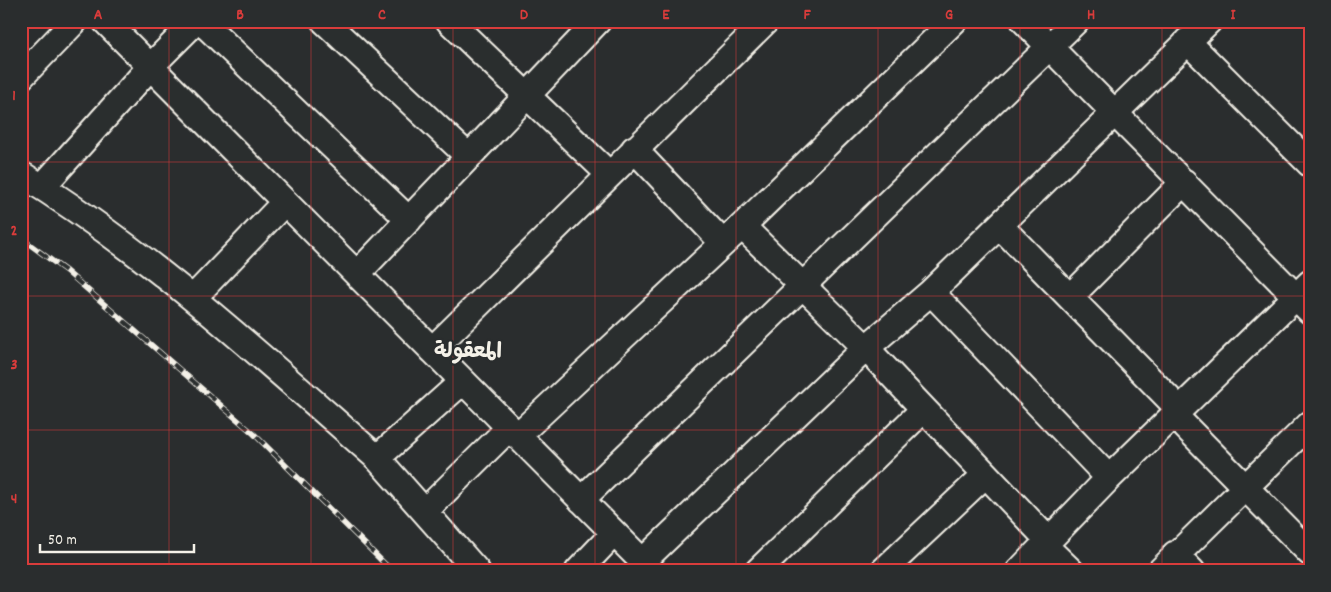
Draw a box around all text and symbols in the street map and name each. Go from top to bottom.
text: A [94,4,103,27]
text: B [236,4,244,27]
text: C [378,4,386,27]
text: D [520,4,529,27]
text: E [662,4,670,27]
text: F [803,4,811,27]
text: G [945,4,953,27]
text: H [1087,4,1095,27]
text: I [1231,4,1237,27]
text: 1 [12,85,16,108]
text: 2 [11,220,18,243]
district label: المعقولة [434,338,502,368]
text: 3 [10,354,18,377]
text: 4 [11,488,17,511]
scale bar [40,522,194,554]
text: 50 m [48,530,77,552]

